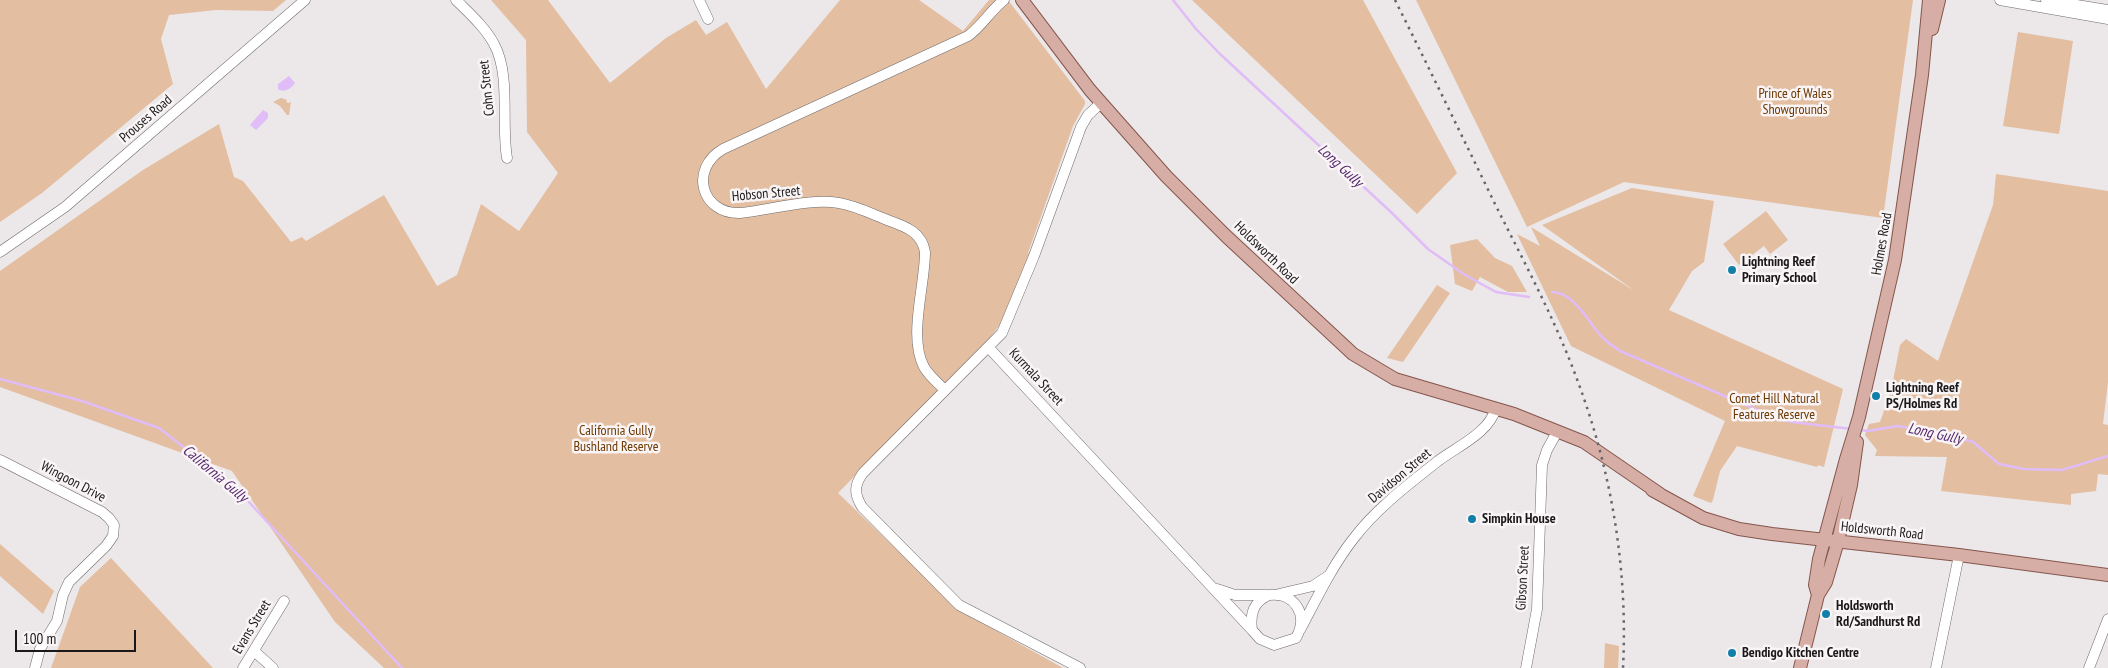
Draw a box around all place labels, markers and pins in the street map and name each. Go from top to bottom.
place label: Lightning Reef Primary School [1742,254,1816,286]
marker: Lightning Reef Primary School [1726,264,1738,276]
place label: Lightning Reef PS/Holmes Rd [1886,380,1959,412]
marker: Lightning Reef PS/Holmes Rd [1870,390,1882,402]
place label: Simpkin House [1482,511,1556,527]
marker: Simpkin House [1466,513,1478,525]
place label: Holdsworth Rd/Sandhurst Rd [1836,598,1920,630]
marker: Holdsworth Rd/Sandhurst Rd [1820,608,1832,620]
place label: Bendigo Kitchen Centre [1742,645,1859,661]
marker: Bendigo Kitchen Centre [1726,647,1738,659]

